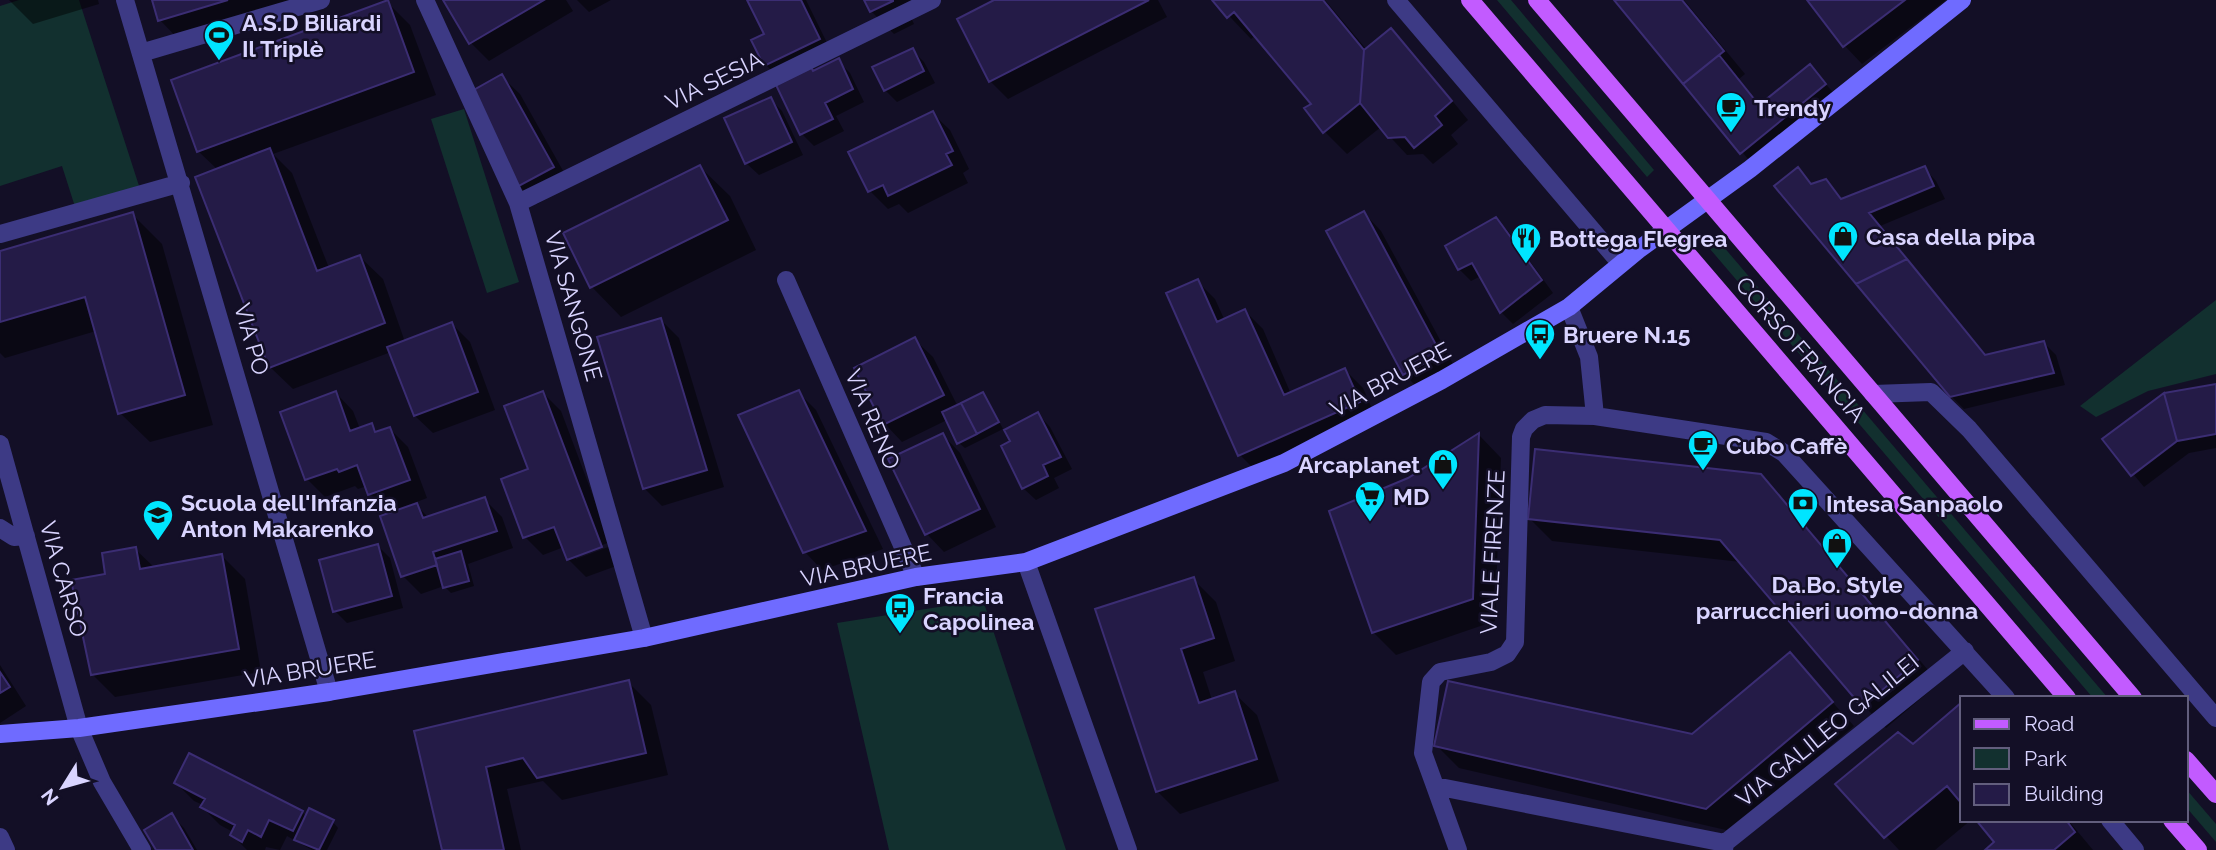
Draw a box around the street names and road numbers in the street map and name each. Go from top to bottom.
street label: VIA SESIA [661,45,768,115]
street label: VIA SANGONE [540,228,608,384]
street label: CORSO FRANCIA [1731,271,1872,428]
street label: VIA PO [229,300,275,378]
street label: VIA BRUERE [1325,336,1455,422]
street label: VIA RENO [840,365,906,473]
street label: VIALE FIRENZE [1474,469,1510,635]
street label: VIA CARSO [35,518,93,640]
street label: VIA BRUERE [798,538,934,592]
street label: VIA BRUERE [242,645,378,693]
street label: VIA GALILEO GALILEI [1730,648,1924,812]

